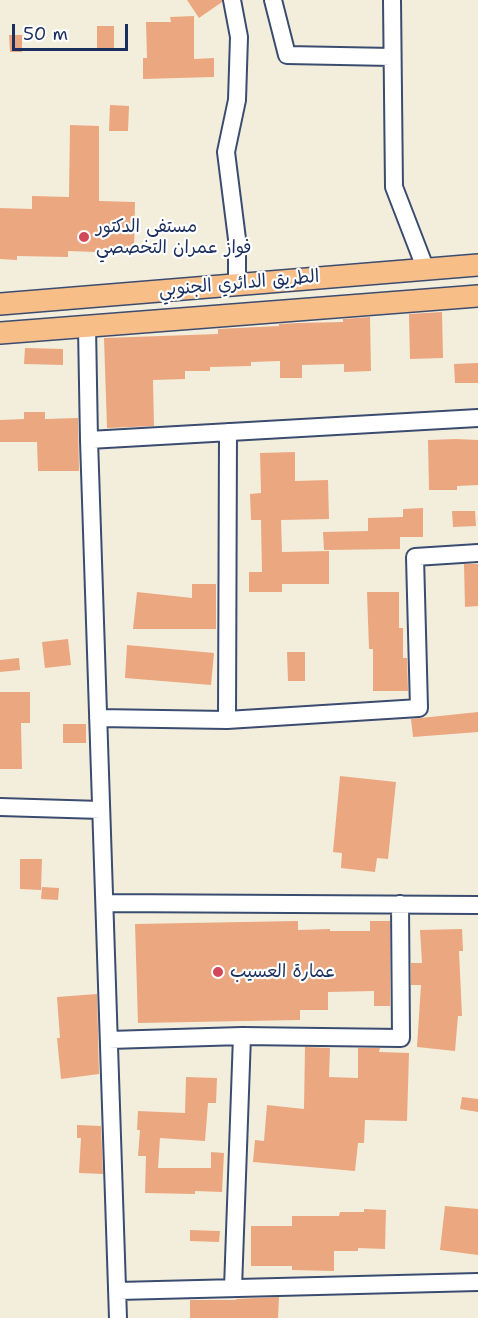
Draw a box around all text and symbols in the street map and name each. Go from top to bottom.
scale bar [15,12,130,50]
text: 50 m [23,22,68,46]
place label: مستفى الدكتور فواز عمران التخصصي [96,216,252,258]
marker: مستفى الدكتور فواز عمران التخصصي [77,230,91,244]
street label: الطريق الدائري الجنوبي [158,266,320,302]
place label: عمارة العسيب [230,961,336,983]
marker: عمارة العسيب [211,965,225,979]

